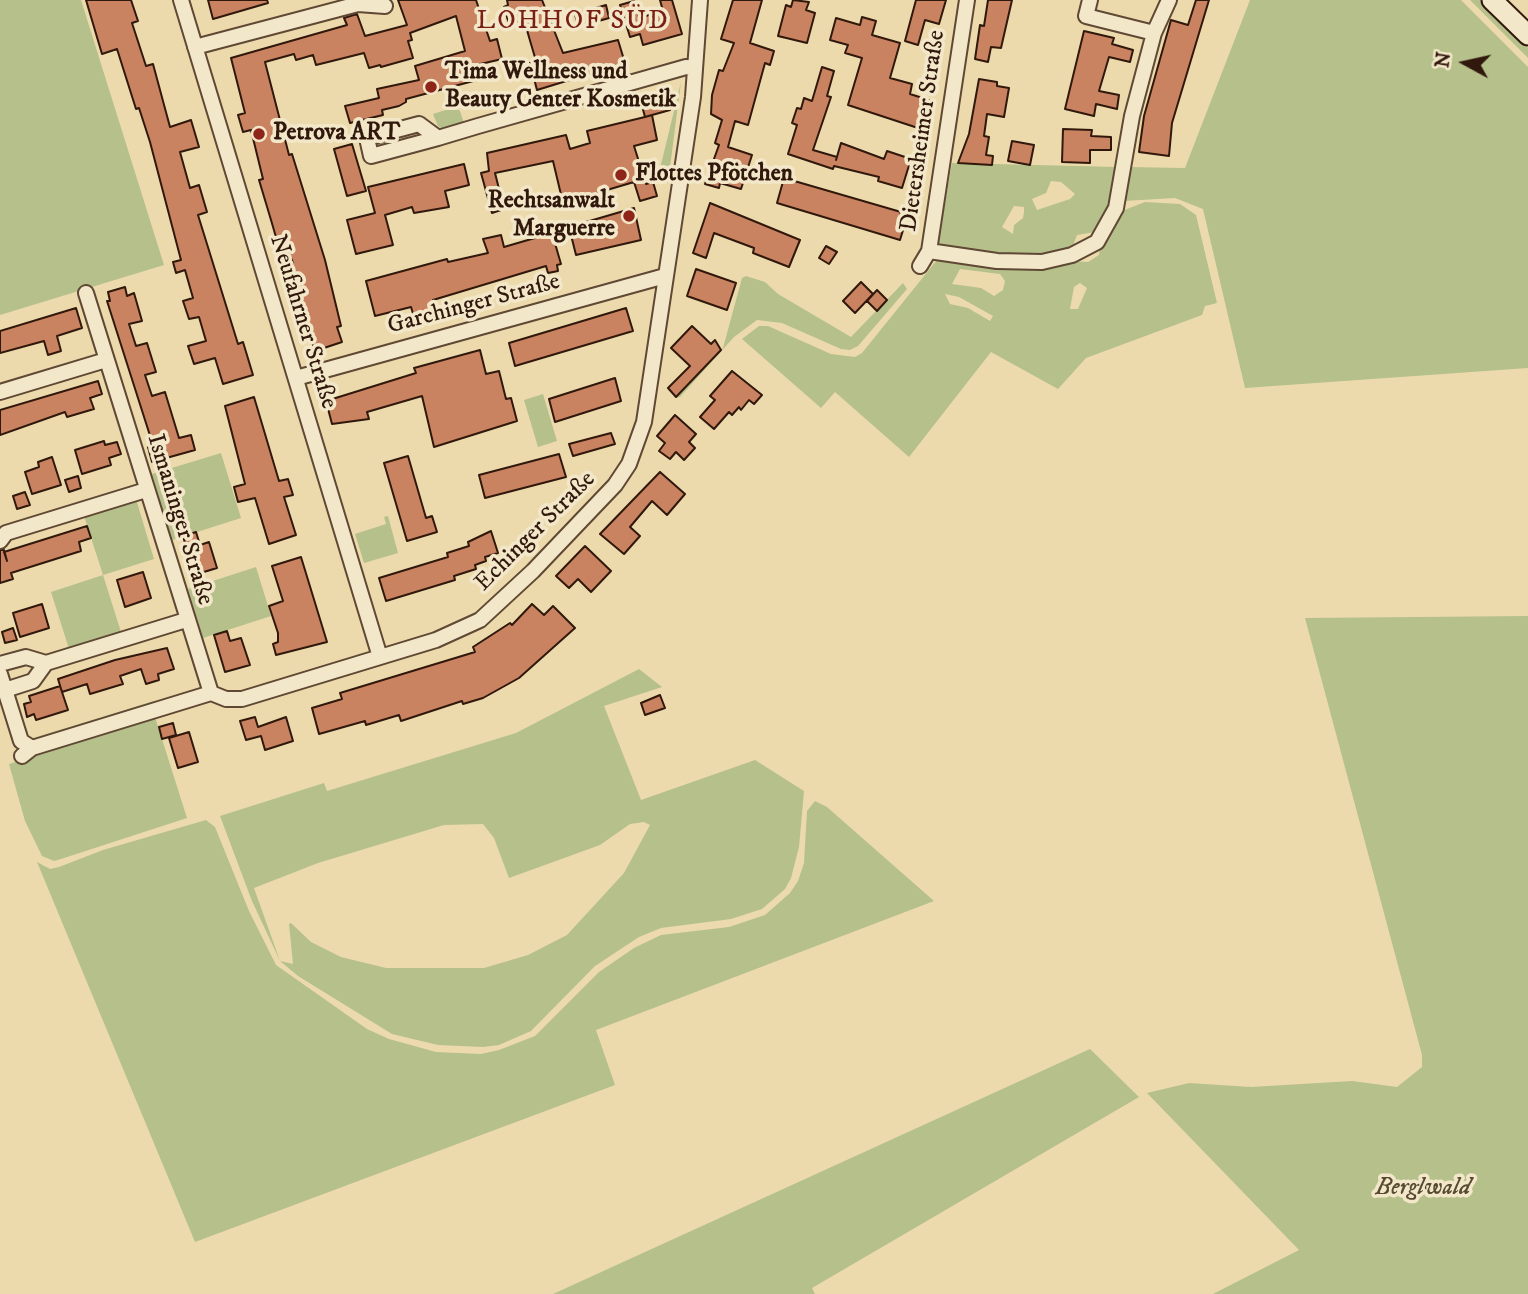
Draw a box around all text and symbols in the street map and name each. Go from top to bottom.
district label: LOHHOF SÜD [478,7,668,39]
street label: Dietersheimer Straße [896,28,952,234]
north arrow [1430,28,1500,98]
text: N [1431,51,1456,69]
place label: Tima Wellness und Beauty Center Kosmetik [445,59,676,115]
marker: Tima Wellness und Beauty Center Kosmetik [423,79,439,95]
place label: Petrova ART [273,120,400,148]
marker: Petrova ART [251,126,267,142]
place label: Flottes Pfötchen [635,161,793,189]
marker: Flottes Pfötchen [613,167,629,183]
place label: Rechtsanwalt Marguerre [488,188,615,244]
marker: Rechtsanwalt Marguerre [621,208,637,224]
street label: Neufahrner Straße [262,232,342,412]
street label: Garchinger Straße [385,268,563,342]
street label: Ismaninger Straße [139,431,219,609]
street label: Echinger Straße [470,466,602,598]
park label: Berglwald [1375,1175,1471,1203]

